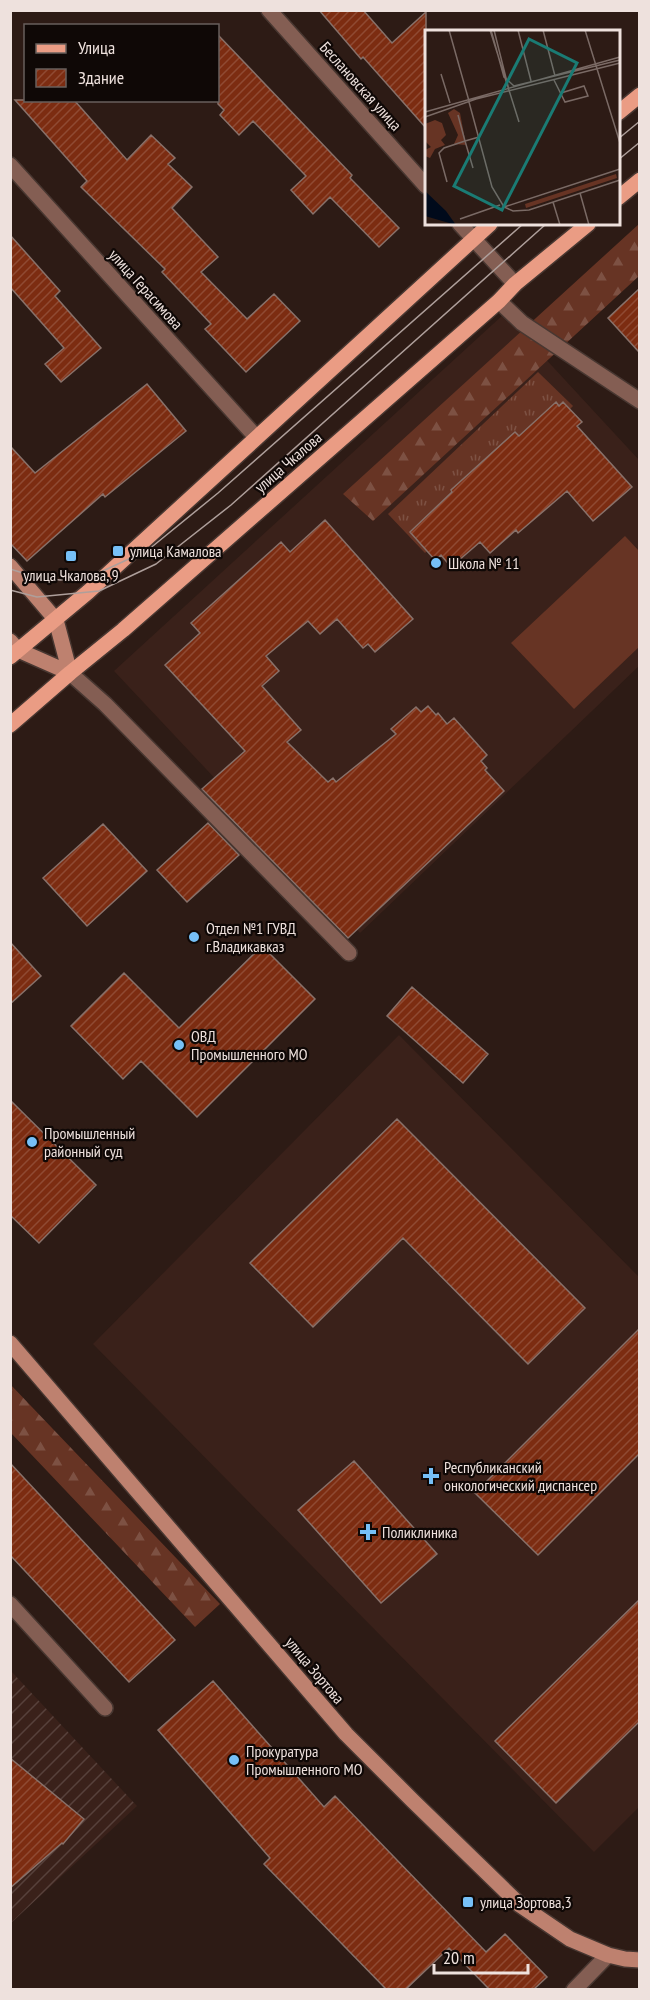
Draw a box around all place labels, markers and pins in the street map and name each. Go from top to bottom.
place label: улица Камалова [130,541,222,561]
marker: улица Камалова [111,544,125,558]
marker: улица Чкалова, 9 [64,549,78,563]
place label: Школа № 11 [448,553,519,573]
marker: Школа № 11 [429,556,443,570]
place label: улица Чкалова, 9 [23,565,119,585]
place label: Отдел №1 ГУВД г.Владикавказ [206,918,296,956]
marker: Отдел №1 ГУВД г.Владикавказ [187,930,201,944]
place label: ОВД Промышленного МО [191,1026,308,1064]
marker: ОВД Промышленного МО [172,1038,186,1052]
place label: Промышленный районный суд [44,1123,135,1161]
marker: Промышленный районный суд [25,1135,39,1149]
place label: Республиканский онкологический диспансер [444,1457,597,1495]
marker: Республиканский онкологический диспансер [422,1467,440,1485]
place label: Поликлиника [382,1522,457,1542]
marker: Поликлиника [359,1523,377,1541]
place label: Прокуратура Промышленного МО [246,1741,363,1779]
marker: Прокуратура Промышленного МО [227,1753,241,1767]
place label: улица Зортова,3 [480,1892,572,1912]
marker: улица Зортова,3 [461,1895,475,1909]

